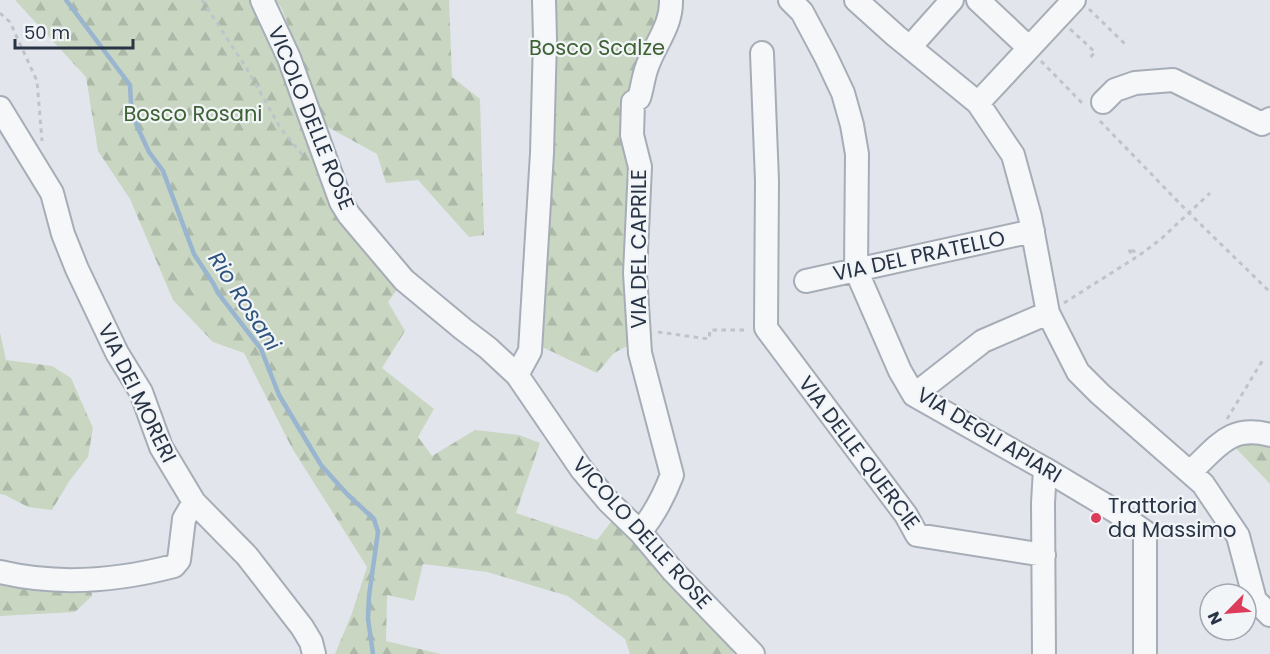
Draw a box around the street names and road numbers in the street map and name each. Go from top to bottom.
street label: VICOLO DELLE ROSE [261,22,362,214]
street label: VIA DEL CAPRILE [624,169,653,329]
street label: VIA DEL PRATELLO [830,223,1008,288]
street label: VIA DEI MORERI [91,318,184,467]
street label: VIA DELLE QUERCIE [792,370,927,536]
street label: VIA DEGLI APIARI [911,380,1067,489]
street label: VICOLO DELLE ROSE [566,450,719,615]

